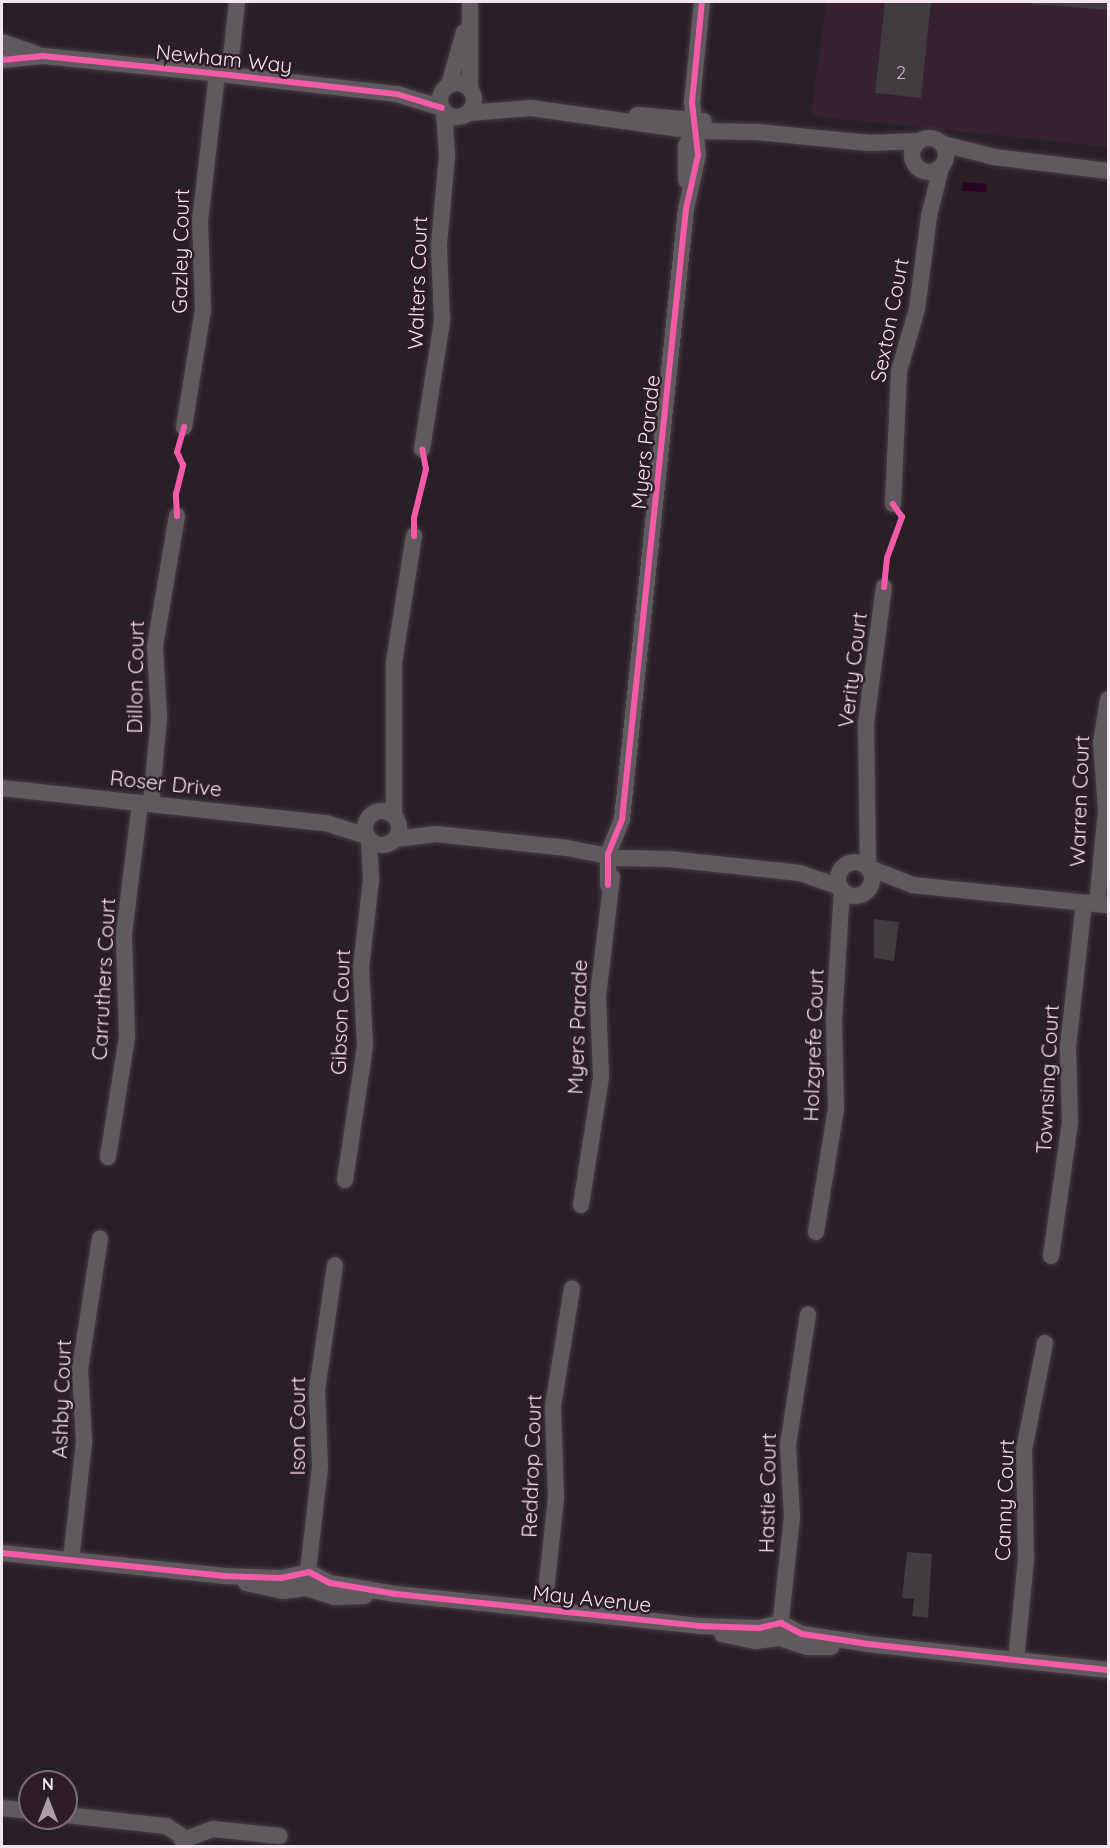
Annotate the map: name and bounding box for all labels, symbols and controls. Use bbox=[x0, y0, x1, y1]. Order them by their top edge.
street label: Newham Way bbox=[154, 38, 294, 78]
house number: 2 bbox=[896, 62, 906, 84]
street label: Gazley Court bbox=[166, 188, 194, 314]
street label: Walters Court bbox=[402, 216, 432, 350]
street label: Sexton Court bbox=[865, 256, 913, 384]
street label: Myers Parade bbox=[625, 374, 665, 510]
street label: Verity Court bbox=[832, 611, 872, 729]
street label: Dillon Court bbox=[121, 620, 149, 734]
street label: Warren Court bbox=[1064, 735, 1094, 867]
street label: Roser Drive bbox=[109, 765, 223, 801]
street label: Carruthers Court bbox=[86, 897, 120, 1061]
street label: Gibson Court bbox=[325, 949, 355, 1075]
street label: Myers Parade bbox=[562, 959, 592, 1095]
street label: Holzgrefe Court bbox=[798, 968, 828, 1122]
street label: Townsing Court bbox=[1031, 1004, 1063, 1154]
street label: Ashby Court bbox=[46, 1339, 76, 1459]
street label: Ison Court bbox=[284, 1376, 310, 1476]
street label: Reddrop Court bbox=[516, 1394, 546, 1538]
street label: Hastie Court bbox=[753, 1433, 781, 1553]
street label: Canny Court bbox=[989, 1439, 1019, 1561]
street label: May Avenue bbox=[531, 1579, 653, 1617]
north arrow bbox=[18, 1770, 78, 1830]
text: N bbox=[42, 1774, 54, 1794]

